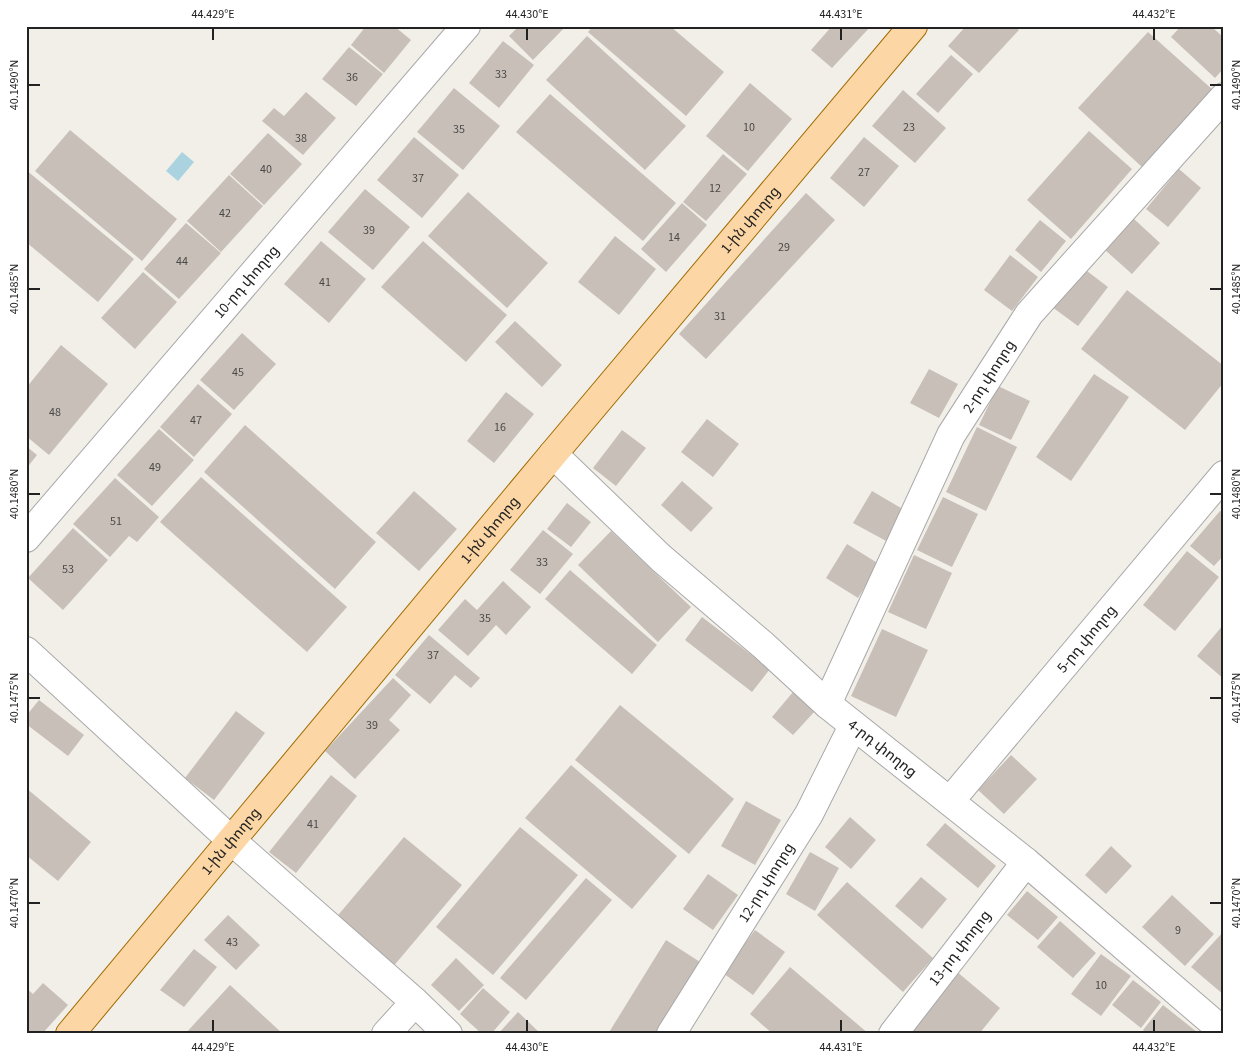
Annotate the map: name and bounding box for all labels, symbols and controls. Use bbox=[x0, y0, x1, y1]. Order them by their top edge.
text: 44.429°E bbox=[191, 6, 235, 23]
text: 44.430°E bbox=[505, 6, 549, 23]
text: 44.431°E bbox=[819, 6, 863, 23]
text: 44.432°E bbox=[1132, 6, 1176, 23]
text: 40.1490°N bbox=[6, 60, 23, 110]
text: 40.1490°N bbox=[1228, 60, 1245, 110]
house number: 33 bbox=[495, 66, 507, 83]
house number: 36 bbox=[346, 69, 358, 86]
house number: 10 bbox=[743, 119, 755, 136]
house number: 23 bbox=[903, 119, 915, 136]
house number: 35 bbox=[453, 121, 465, 138]
house number: 38 bbox=[295, 130, 307, 147]
house number: 40 bbox=[260, 161, 272, 178]
house number: 27 bbox=[858, 164, 870, 181]
house number: 37 bbox=[412, 170, 424, 187]
house number: 12 bbox=[709, 180, 721, 197]
street label: 1-ին փողոց bbox=[715, 181, 785, 258]
house number: 42 bbox=[219, 205, 231, 222]
house number: 39 bbox=[363, 222, 375, 239]
house number: 14 bbox=[668, 229, 680, 246]
house number: 29 bbox=[778, 239, 790, 256]
street label: 10-րդ փողոց bbox=[209, 240, 284, 323]
house number: 44 bbox=[176, 253, 188, 270]
text: 40.1485°N bbox=[6, 264, 23, 314]
text: 40.1485°N bbox=[1228, 264, 1245, 314]
house number: 41 bbox=[319, 274, 331, 291]
house number: 31 bbox=[714, 308, 726, 325]
street label: 2-րդ փողոց bbox=[957, 336, 1020, 417]
house number: 45 bbox=[232, 364, 244, 381]
house number: 48 bbox=[49, 404, 61, 421]
house number: 47 bbox=[190, 412, 202, 429]
house number: 16 bbox=[494, 419, 506, 436]
house number: 49 bbox=[149, 459, 161, 476]
text: 40.1480°N bbox=[6, 469, 23, 519]
text: 40.1480°N bbox=[1228, 469, 1245, 519]
street label: 1-ին փողոց bbox=[455, 491, 524, 568]
house number: 51 bbox=[110, 513, 122, 530]
house number: 33 bbox=[536, 554, 548, 571]
house number: 53 bbox=[62, 561, 74, 578]
street label: 5-րդ փողոց bbox=[1052, 600, 1121, 677]
house number: 35 bbox=[479, 610, 491, 627]
house number: 37 bbox=[427, 647, 439, 664]
text: 40.1475°N bbox=[6, 673, 23, 723]
text: 40.1475°N bbox=[1228, 673, 1245, 723]
street label: 4-րդ փողոց bbox=[843, 714, 922, 782]
house number: 39 bbox=[366, 717, 378, 734]
street label: 1-ին փողոց bbox=[196, 803, 265, 880]
house number: 41 bbox=[307, 816, 319, 833]
street label: 12-րդ փողոց bbox=[733, 838, 799, 926]
text: 40.1470°N bbox=[6, 878, 23, 928]
text: 40.1470°N bbox=[1228, 878, 1245, 928]
street label: 13-րդ փողոց bbox=[924, 905, 996, 990]
house number: 9 bbox=[1175, 922, 1181, 939]
house number: 43 bbox=[226, 934, 238, 951]
house number: 10 bbox=[1095, 977, 1107, 994]
text: 44.429°E bbox=[191, 1039, 235, 1056]
text: 44.430°E bbox=[505, 1039, 549, 1056]
text: 44.431°E bbox=[819, 1039, 863, 1056]
text: 44.432°E bbox=[1132, 1039, 1176, 1056]

